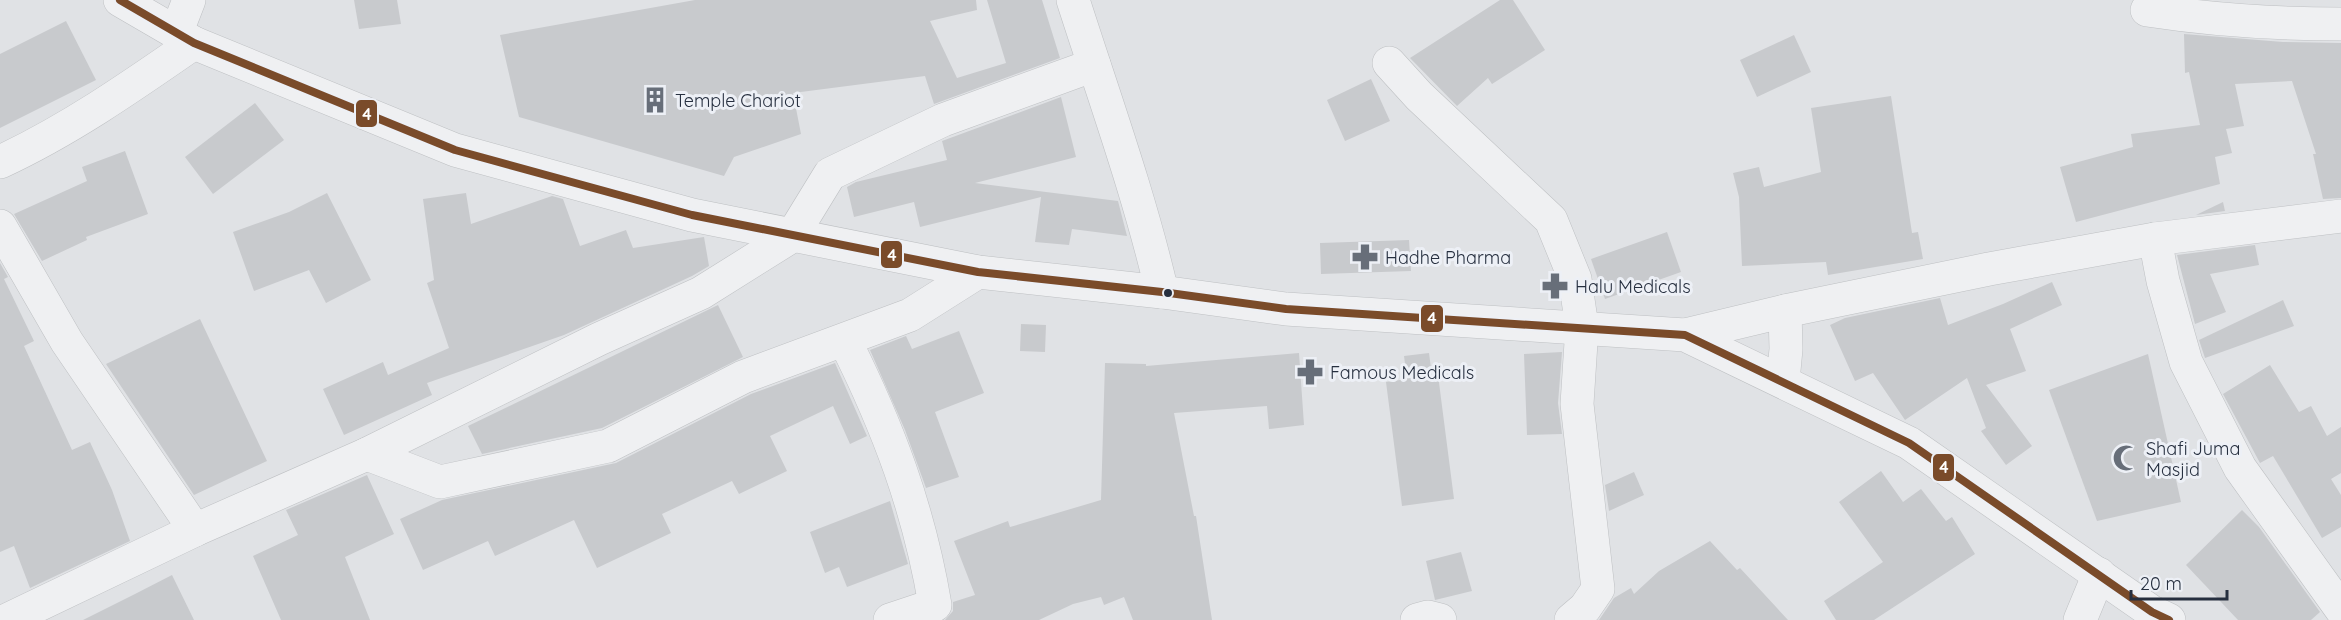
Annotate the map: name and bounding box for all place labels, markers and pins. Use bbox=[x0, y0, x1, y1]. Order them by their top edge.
building icon: Temple Chariot bbox=[640, 85, 670, 115]
place label: Temple Chariot bbox=[675, 89, 801, 112]
pharmacy icon: Hadhe Pharma bbox=[1350, 242, 1380, 272]
place label: Hadhe Pharma bbox=[1385, 246, 1511, 269]
pharmacy icon: Halu Medicals bbox=[1540, 271, 1570, 301]
place label: Halu Medicals bbox=[1575, 275, 1691, 298]
unlabelled marker bbox=[1162, 287, 1174, 299]
pharmacy icon: Famous Medicals bbox=[1295, 357, 1325, 387]
place label: Famous Medicals bbox=[1330, 361, 1474, 384]
place label: Shafi Juma Masjid bbox=[2146, 437, 2240, 481]
mosque icon: Shafi Juma Masjid bbox=[2111, 443, 2141, 473]

